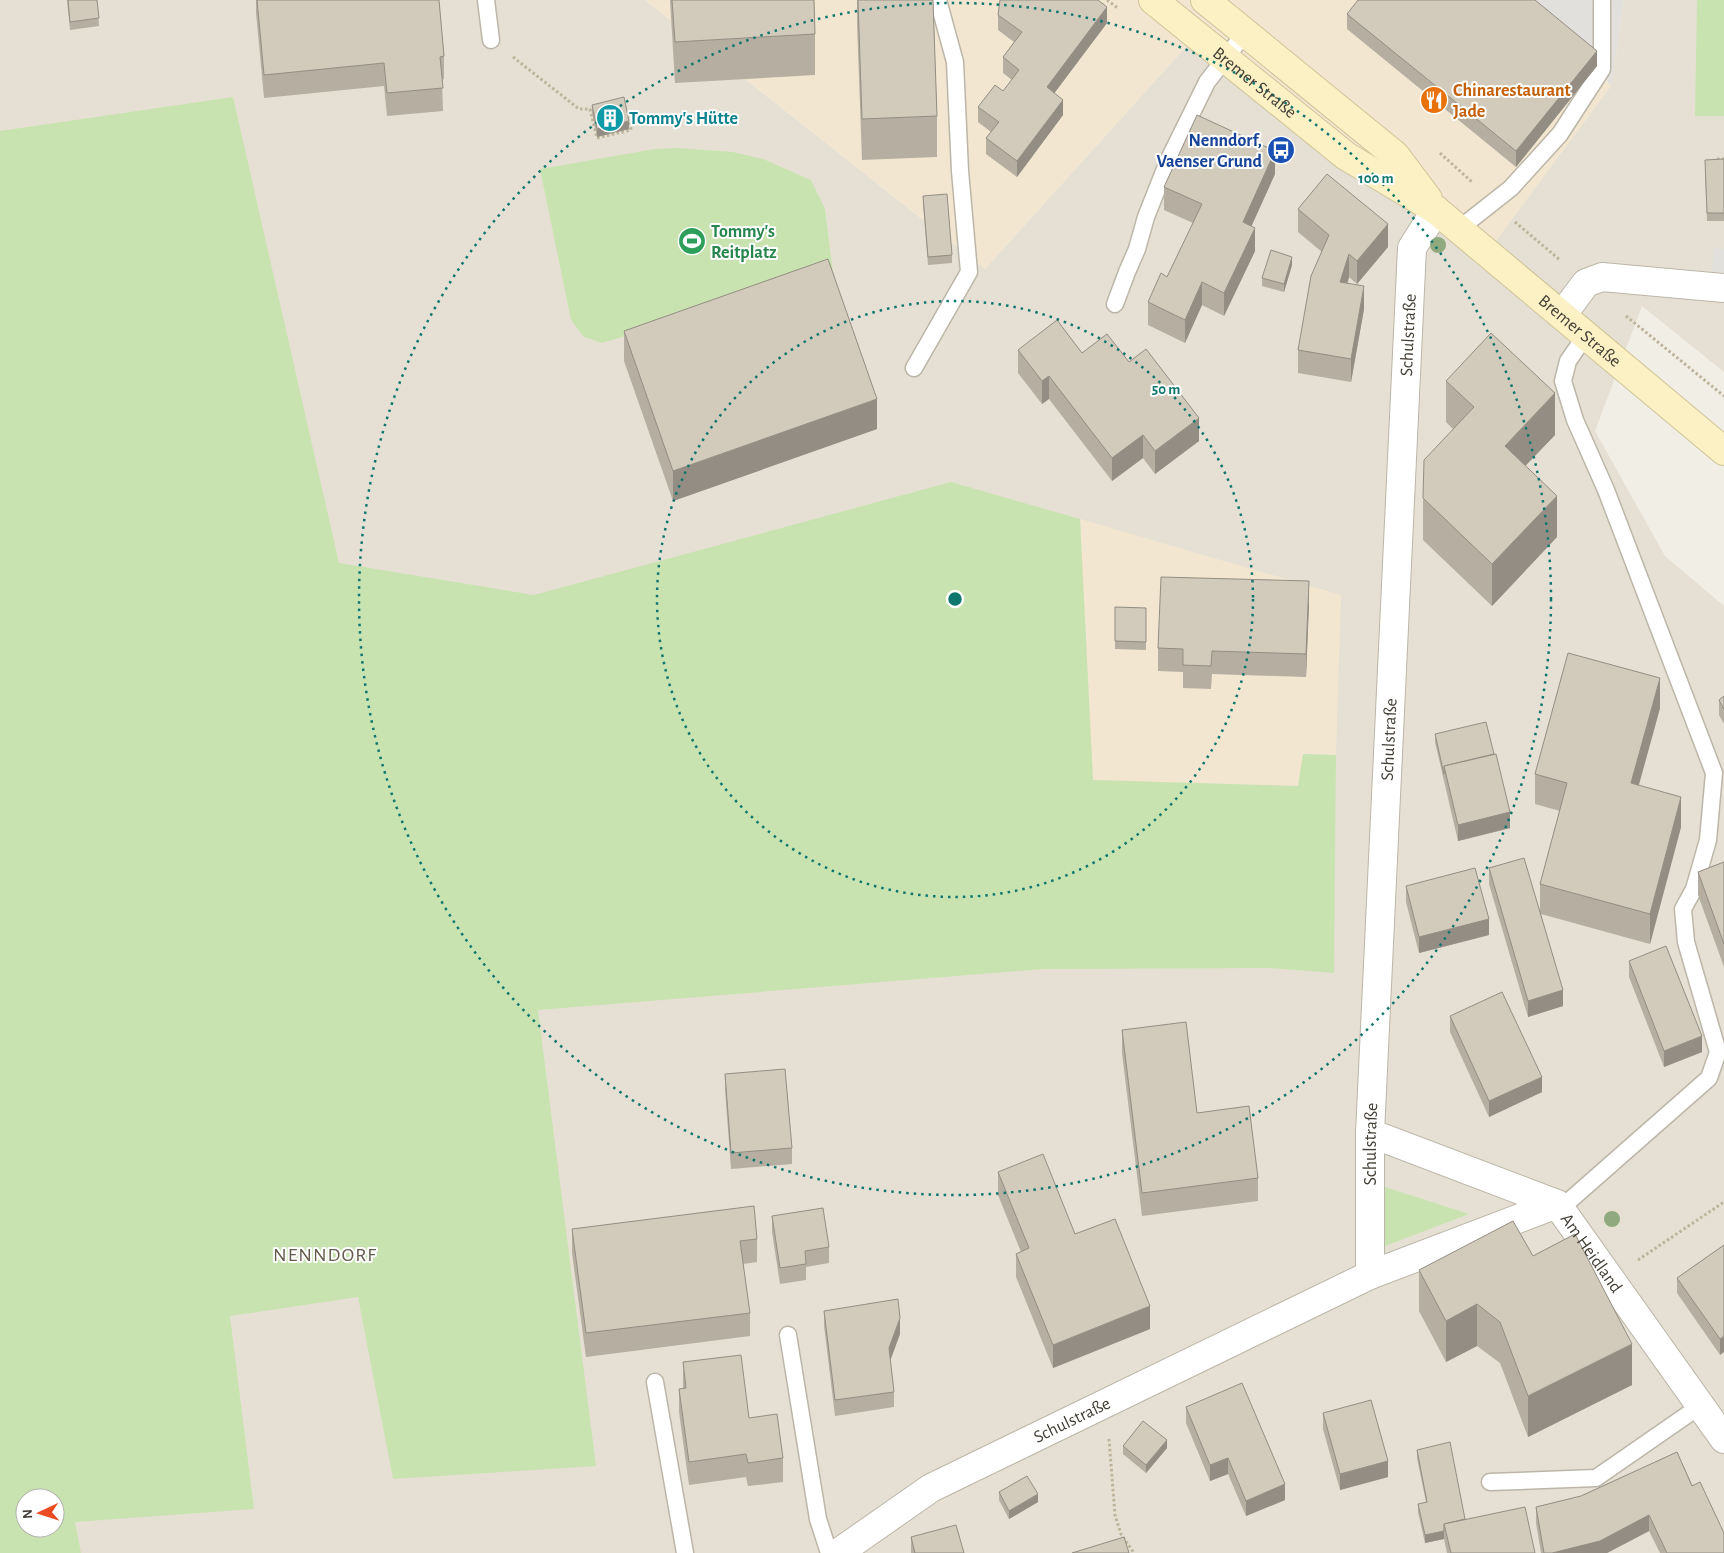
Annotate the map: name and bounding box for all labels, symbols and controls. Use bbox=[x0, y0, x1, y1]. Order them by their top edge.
street label: Bremer Straße bbox=[1209, 44, 1299, 122]
place label: Chinarestaurant Jade bbox=[1453, 82, 1571, 121]
restaurant icon: Chinarestaurant Jade bbox=[1419, 85, 1449, 115]
building icon: Tommy's Hütte bbox=[595, 103, 625, 133]
place label: Tommy's Hütte bbox=[629, 110, 738, 128]
place label: Nenndorf, Vaenser Grund bbox=[1156, 132, 1263, 171]
bus stop icon: Nenndorf, Vaenser Grund bbox=[1266, 135, 1296, 165]
text: 100 m bbox=[1358, 171, 1394, 186]
place label: Tommy's Reitplatz bbox=[711, 223, 777, 262]
sports icon: Tommy's Reitplatz bbox=[677, 226, 707, 256]
street label: Bremer Straße bbox=[1535, 292, 1624, 371]
street label: Schulstraße bbox=[1398, 293, 1420, 377]
text: 50 m bbox=[1152, 382, 1180, 397]
centre of rings bbox=[946, 590, 964, 608]
street label: Schulstraße bbox=[1379, 698, 1401, 781]
street label: Schulstraße bbox=[1362, 1102, 1381, 1185]
street label: Am Heidland bbox=[1557, 1210, 1625, 1297]
district label: NENNDORF bbox=[273, 1245, 377, 1265]
street label: Schulstraße bbox=[1031, 1394, 1113, 1447]
north arrow bbox=[15, 1488, 65, 1538]
text: N bbox=[21, 1508, 35, 1519]

